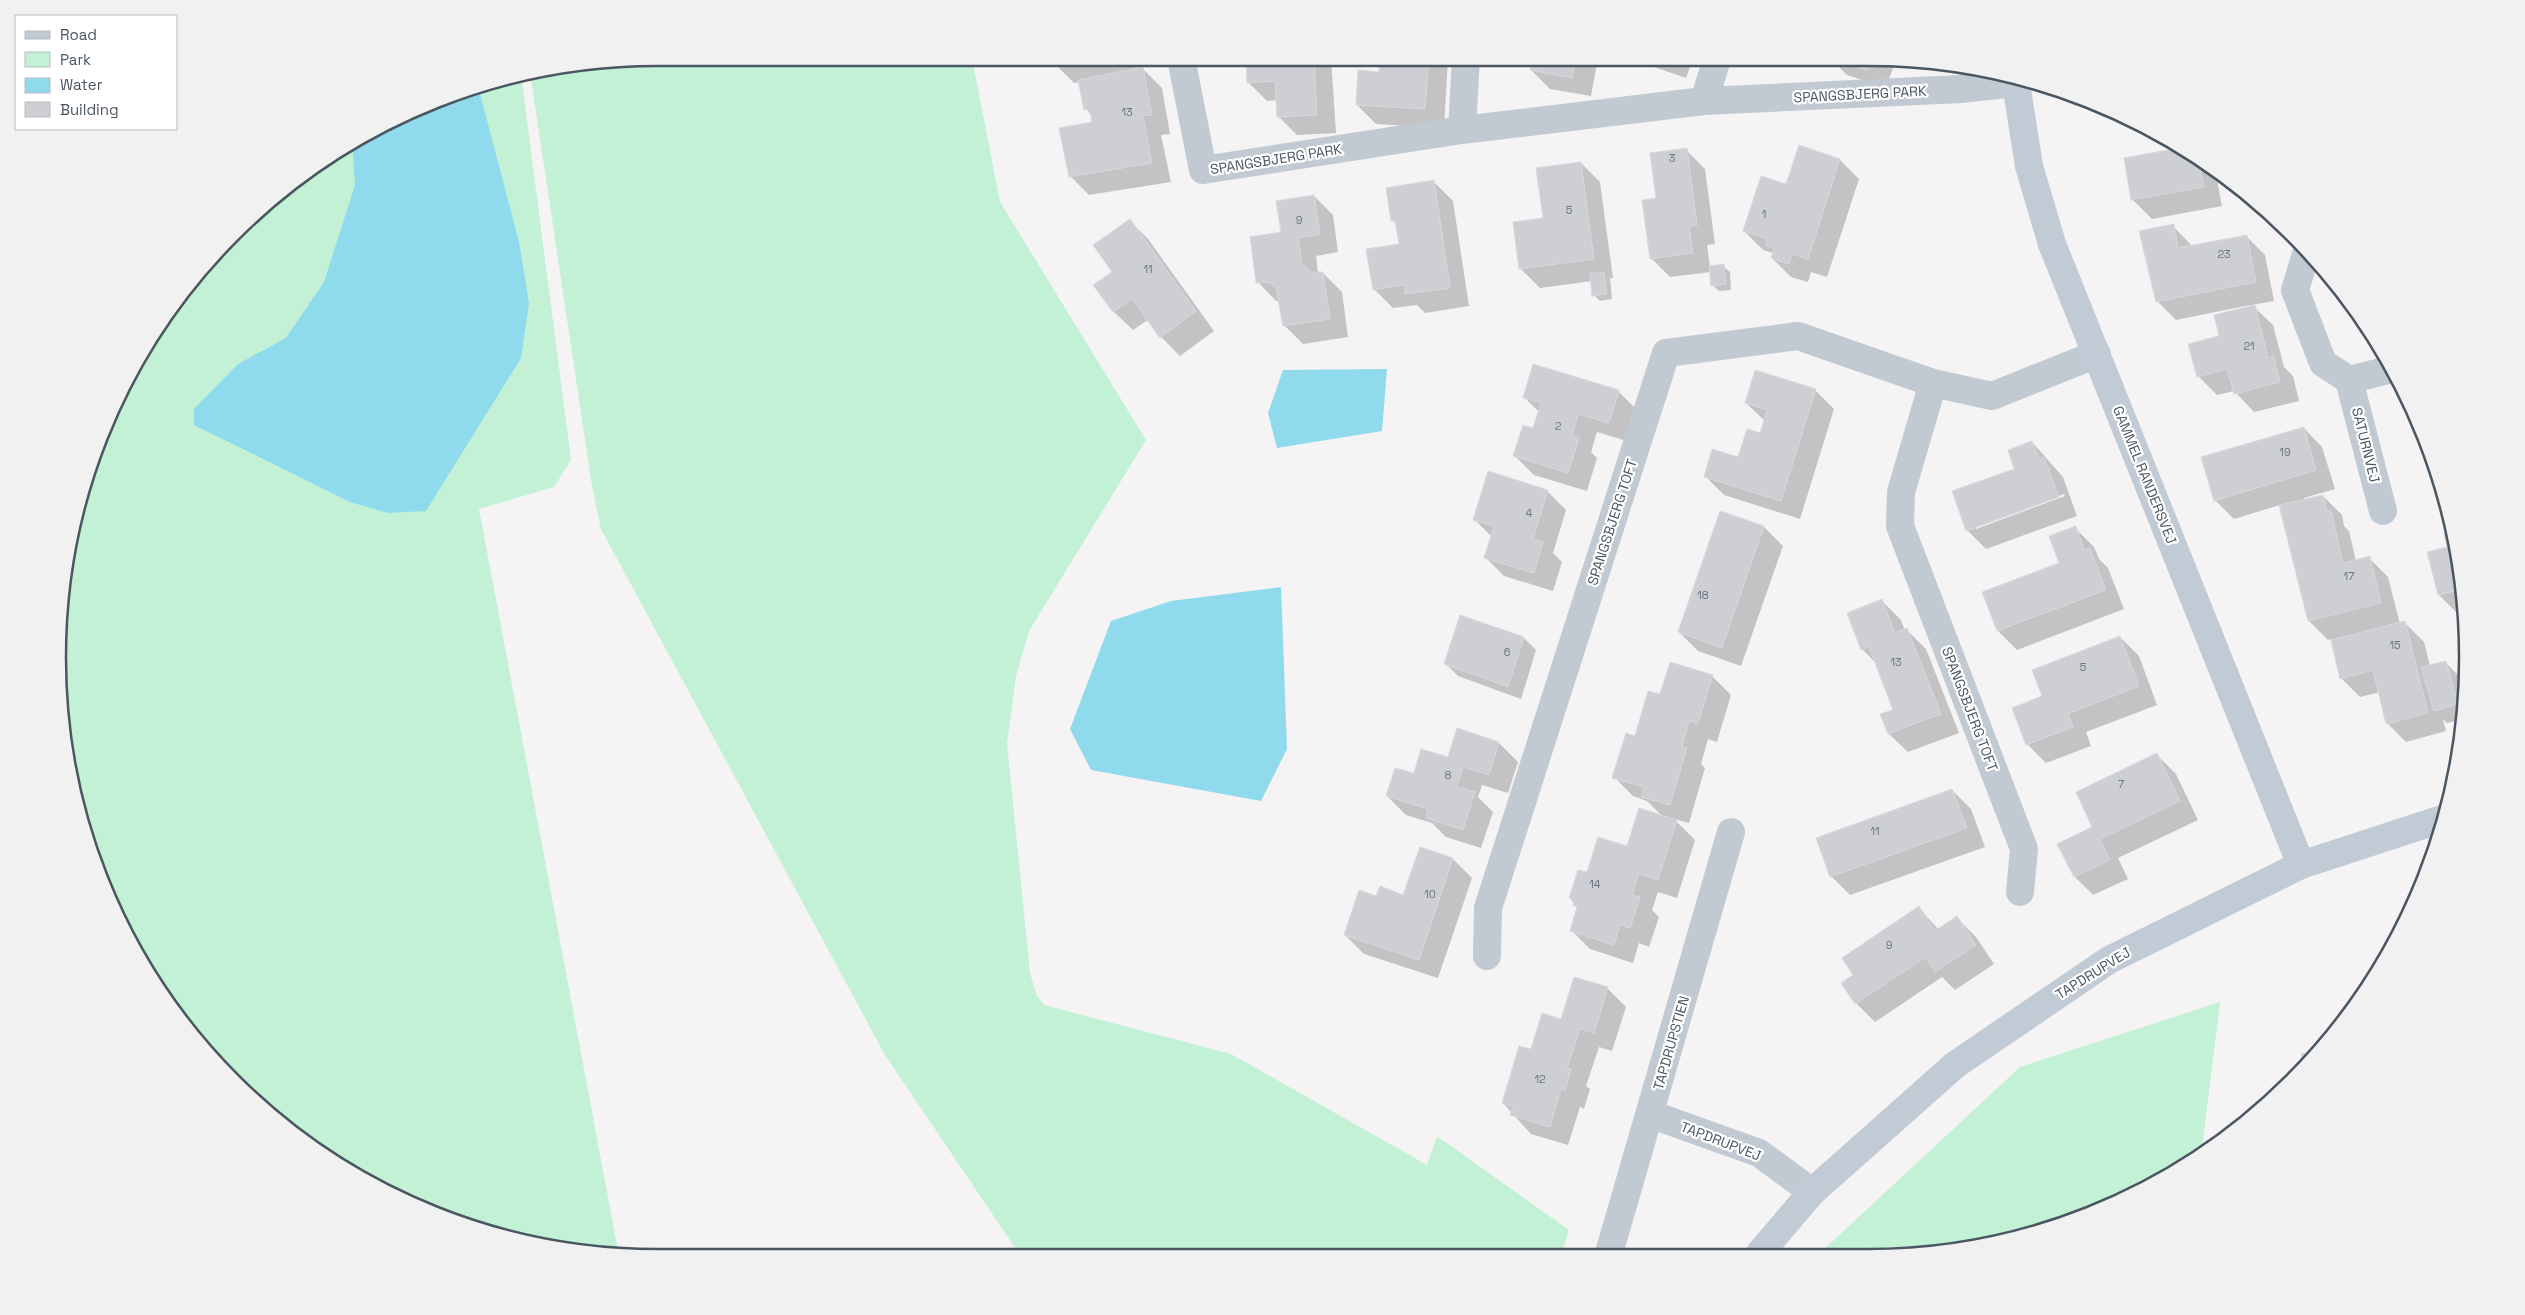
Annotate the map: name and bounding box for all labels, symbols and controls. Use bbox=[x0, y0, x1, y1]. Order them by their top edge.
legend bbox=[15, 15, 178, 130]
text: Road bbox=[60, 25, 97, 44]
text: Park bbox=[60, 50, 91, 69]
text: Water bbox=[60, 75, 103, 94]
street label: SPANGSBJERG PARK bbox=[1793, 82, 1927, 106]
text: Building bbox=[60, 100, 119, 119]
house number: 13 bbox=[1121, 105, 1133, 119]
street label: SPANGSBJERG PARK bbox=[1209, 140, 1344, 178]
house number: 3 bbox=[1669, 151, 1676, 165]
house number: 5 bbox=[1566, 203, 1573, 217]
house number: 1 bbox=[1762, 207, 1766, 221]
house number: 9 bbox=[1296, 213, 1303, 227]
house number: 23 bbox=[2217, 247, 2231, 261]
house number: 11 bbox=[1143, 262, 1153, 276]
house number: 21 bbox=[2243, 339, 2255, 353]
street label: GAMMEL RANDERSVEJ bbox=[2109, 403, 2181, 547]
street label: SATURNVEJ bbox=[2348, 406, 2384, 484]
house number: 2 bbox=[1555, 419, 1562, 433]
house number: 19 bbox=[2279, 445, 2291, 459]
street label: SPANGSBJERG TOFT bbox=[1583, 457, 1641, 587]
house number: 4 bbox=[1526, 506, 1533, 520]
house number: 17 bbox=[2344, 569, 2354, 583]
house number: 18 bbox=[1697, 588, 1709, 602]
house number: 15 bbox=[2389, 638, 2401, 652]
street label: SPANGSBJERG TOFT bbox=[1938, 644, 2002, 774]
house number: 6 bbox=[1504, 645, 1511, 659]
house number: 13 bbox=[1890, 655, 1902, 669]
house number: 5 bbox=[2080, 660, 2087, 674]
house number: 8 bbox=[1445, 768, 1452, 782]
house number: 7 bbox=[2118, 777, 2124, 791]
house number: 11 bbox=[1870, 824, 1880, 838]
house number: 14 bbox=[1589, 877, 1601, 891]
house number: 10 bbox=[1424, 887, 1436, 901]
house number: 9 bbox=[1886, 938, 1893, 952]
street label: TAPDRUPVEJ bbox=[2052, 943, 2134, 1003]
street label: TAPDRUPSTIEN bbox=[1649, 994, 1693, 1092]
house number: 12 bbox=[1534, 1072, 1546, 1086]
street label: TAPDRUPVEJ bbox=[1678, 1117, 1764, 1165]

